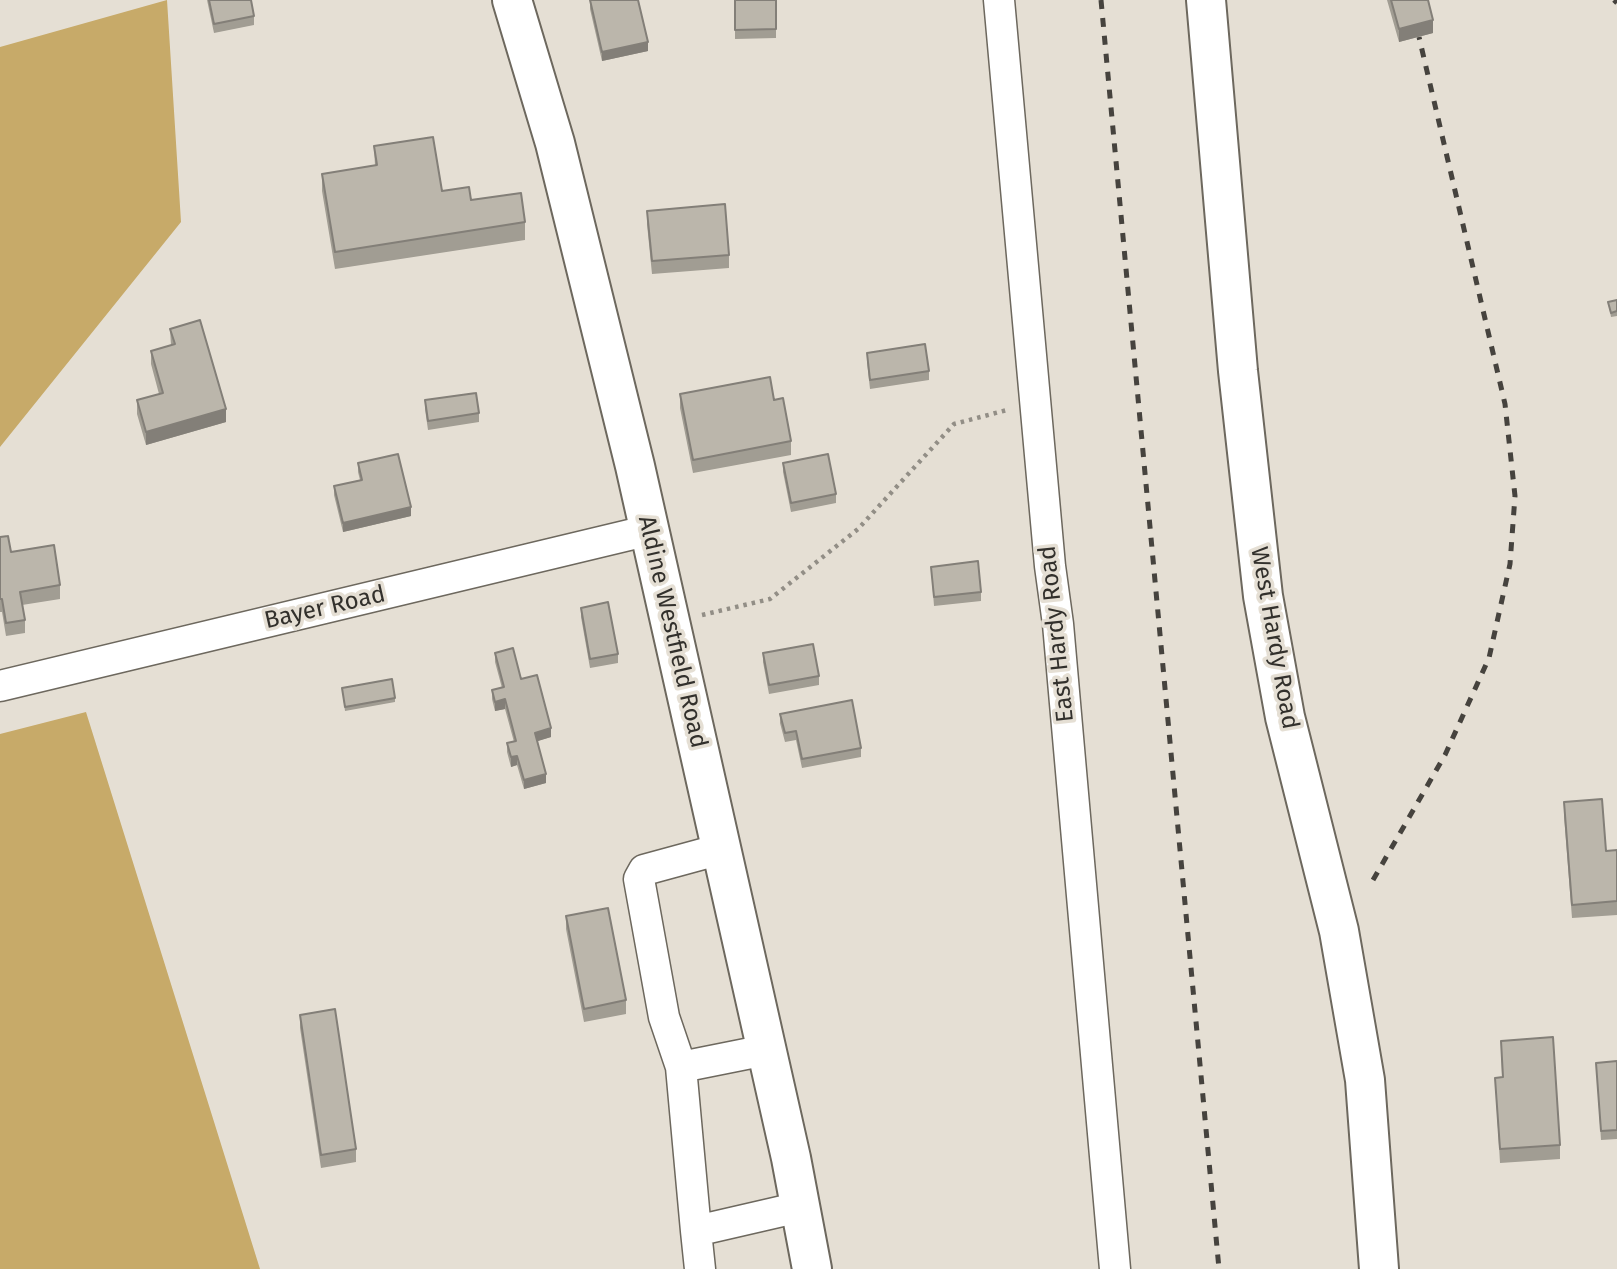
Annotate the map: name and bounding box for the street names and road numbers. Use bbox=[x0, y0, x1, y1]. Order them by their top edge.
street label: Aldine Westfield Road bbox=[631, 513, 713, 751]
street label: East Hardy Road bbox=[1033, 544, 1081, 724]
street label: West Hardy Road bbox=[1244, 545, 1304, 731]
street label: Bayer Road bbox=[262, 580, 388, 636]

